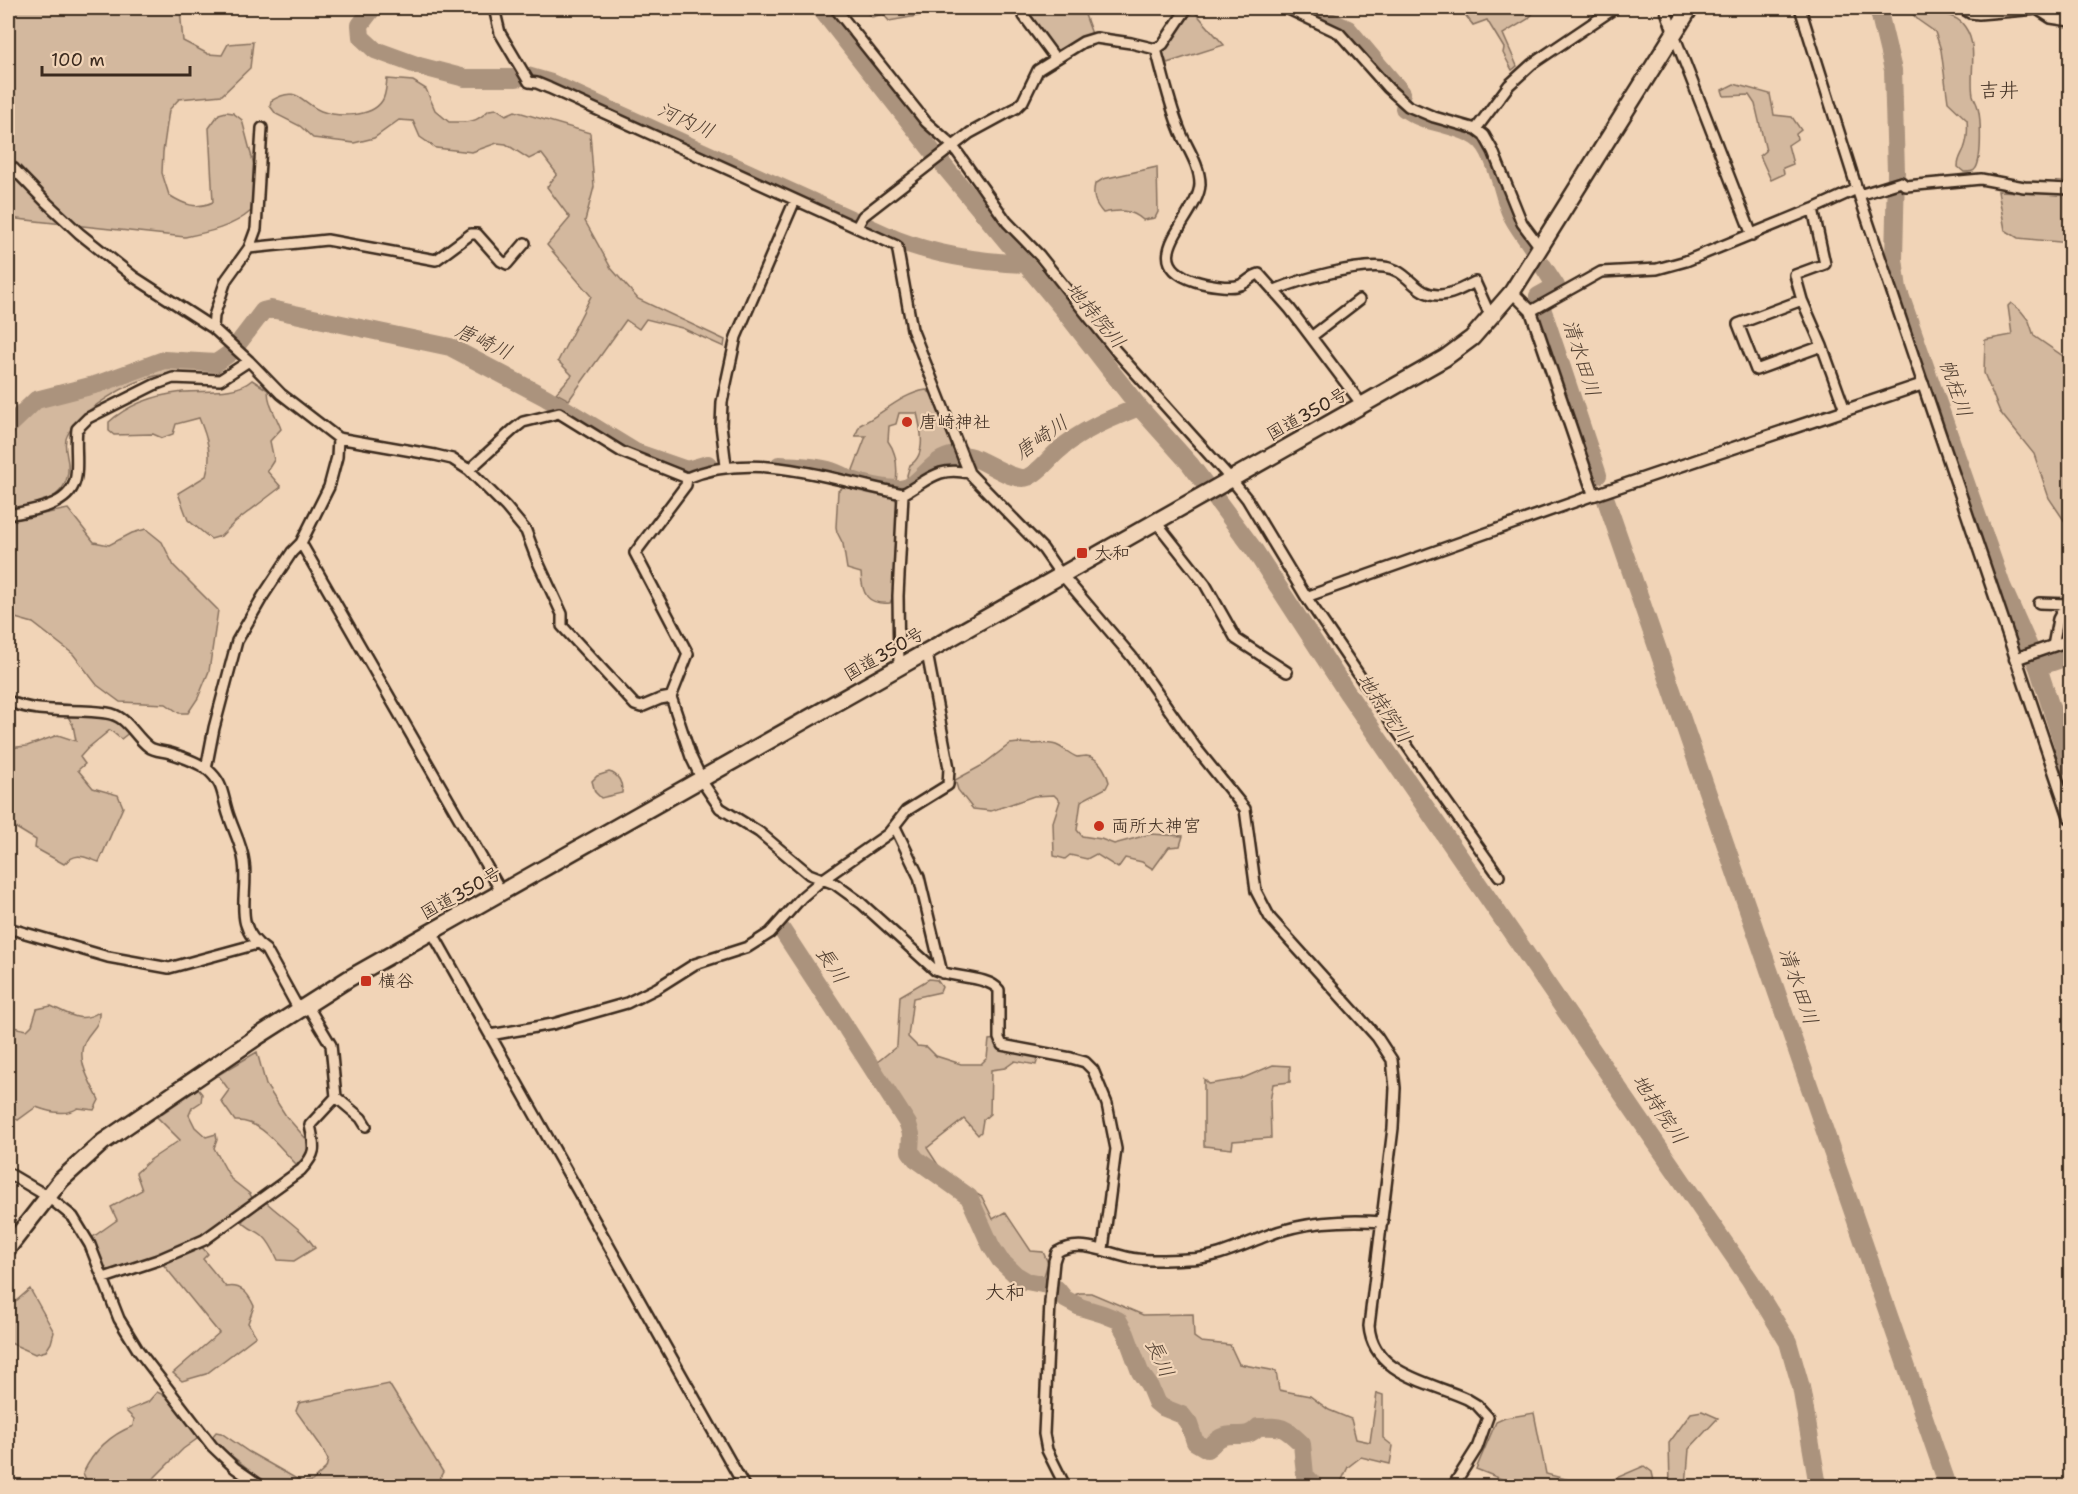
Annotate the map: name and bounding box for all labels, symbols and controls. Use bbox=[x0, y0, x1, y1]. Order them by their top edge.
scale bar bbox=[42, 39, 190, 77]
text: 100 m bbox=[51, 48, 105, 72]
district label: 吉井 bbox=[1979, 77, 2019, 103]
water label: 河内川 bbox=[653, 96, 719, 144]
water label: 地持院川 bbox=[1060, 276, 1132, 354]
water label: 清水田川 bbox=[1557, 316, 1607, 400]
water label: 唐崎川 bbox=[451, 317, 517, 365]
water label: 帆柱川 bbox=[1934, 355, 1978, 421]
street label: 国道350号 bbox=[1262, 382, 1352, 446]
water label: 唐崎川 bbox=[1009, 409, 1073, 465]
place label: 唐崎神社 bbox=[919, 410, 991, 434]
marker: 唐崎神社 bbox=[900, 415, 914, 429]
place label: 大和 bbox=[1094, 541, 1130, 565]
marker: 大和 bbox=[1075, 546, 1089, 560]
street label: 国道350号 bbox=[839, 621, 929, 687]
water label: 地持院川 bbox=[1352, 668, 1418, 748]
place label: 両所大神宮 bbox=[1111, 814, 1201, 838]
marker: 両所大神宮 bbox=[1092, 819, 1106, 833]
street label: 国道350号 bbox=[416, 861, 506, 925]
water label: 長川 bbox=[810, 941, 854, 989]
water label: 清水田川 bbox=[1774, 944, 1824, 1028]
place label: 横谷 bbox=[378, 969, 414, 993]
marker: 横谷 bbox=[359, 974, 373, 988]
water label: 地持院川 bbox=[1627, 1069, 1693, 1149]
district label: 大和 bbox=[985, 1279, 1025, 1305]
water label: 長川 bbox=[1140, 1334, 1180, 1382]

